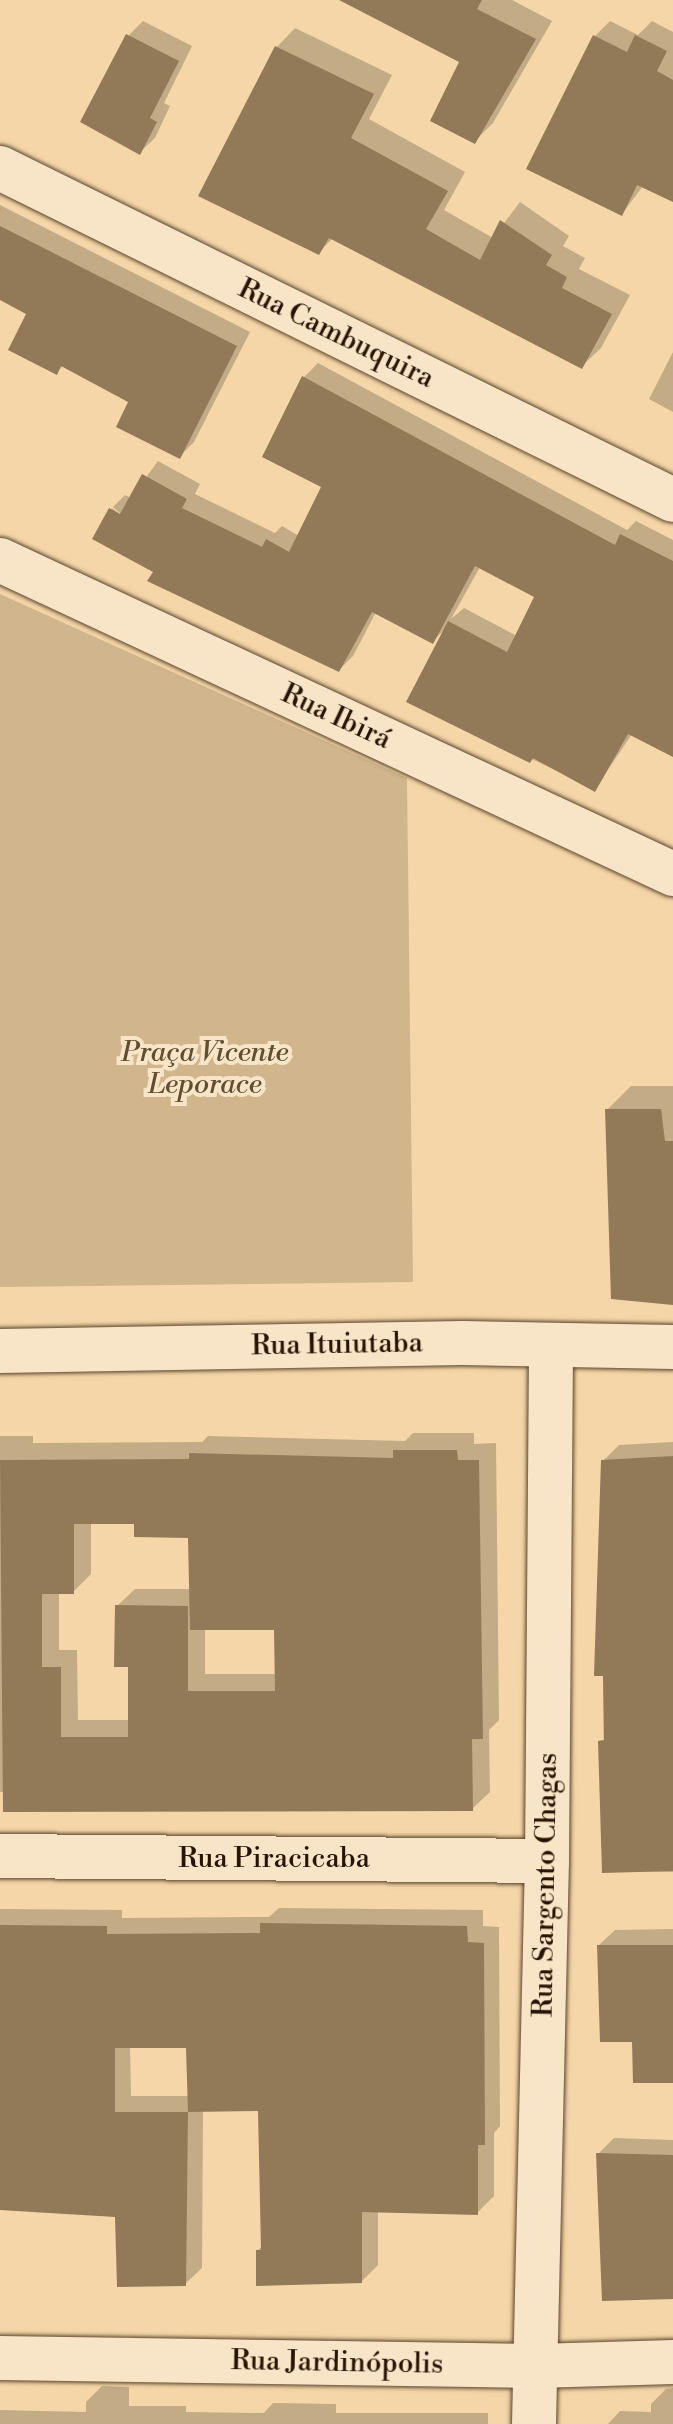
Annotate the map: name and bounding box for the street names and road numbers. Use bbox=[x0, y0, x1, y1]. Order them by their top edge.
street label: Rua Cambuquira bbox=[233, 272, 439, 396]
street label: Rua Ibirá bbox=[276, 677, 396, 757]
street label: Rua Ituiutaba bbox=[251, 1327, 423, 1363]
street label: Rua Sargento Chagas bbox=[527, 1752, 565, 2018]
street label: Rua Piracicaba bbox=[178, 1842, 370, 1876]
street label: Rua Jardinópolis bbox=[231, 2344, 443, 2382]

